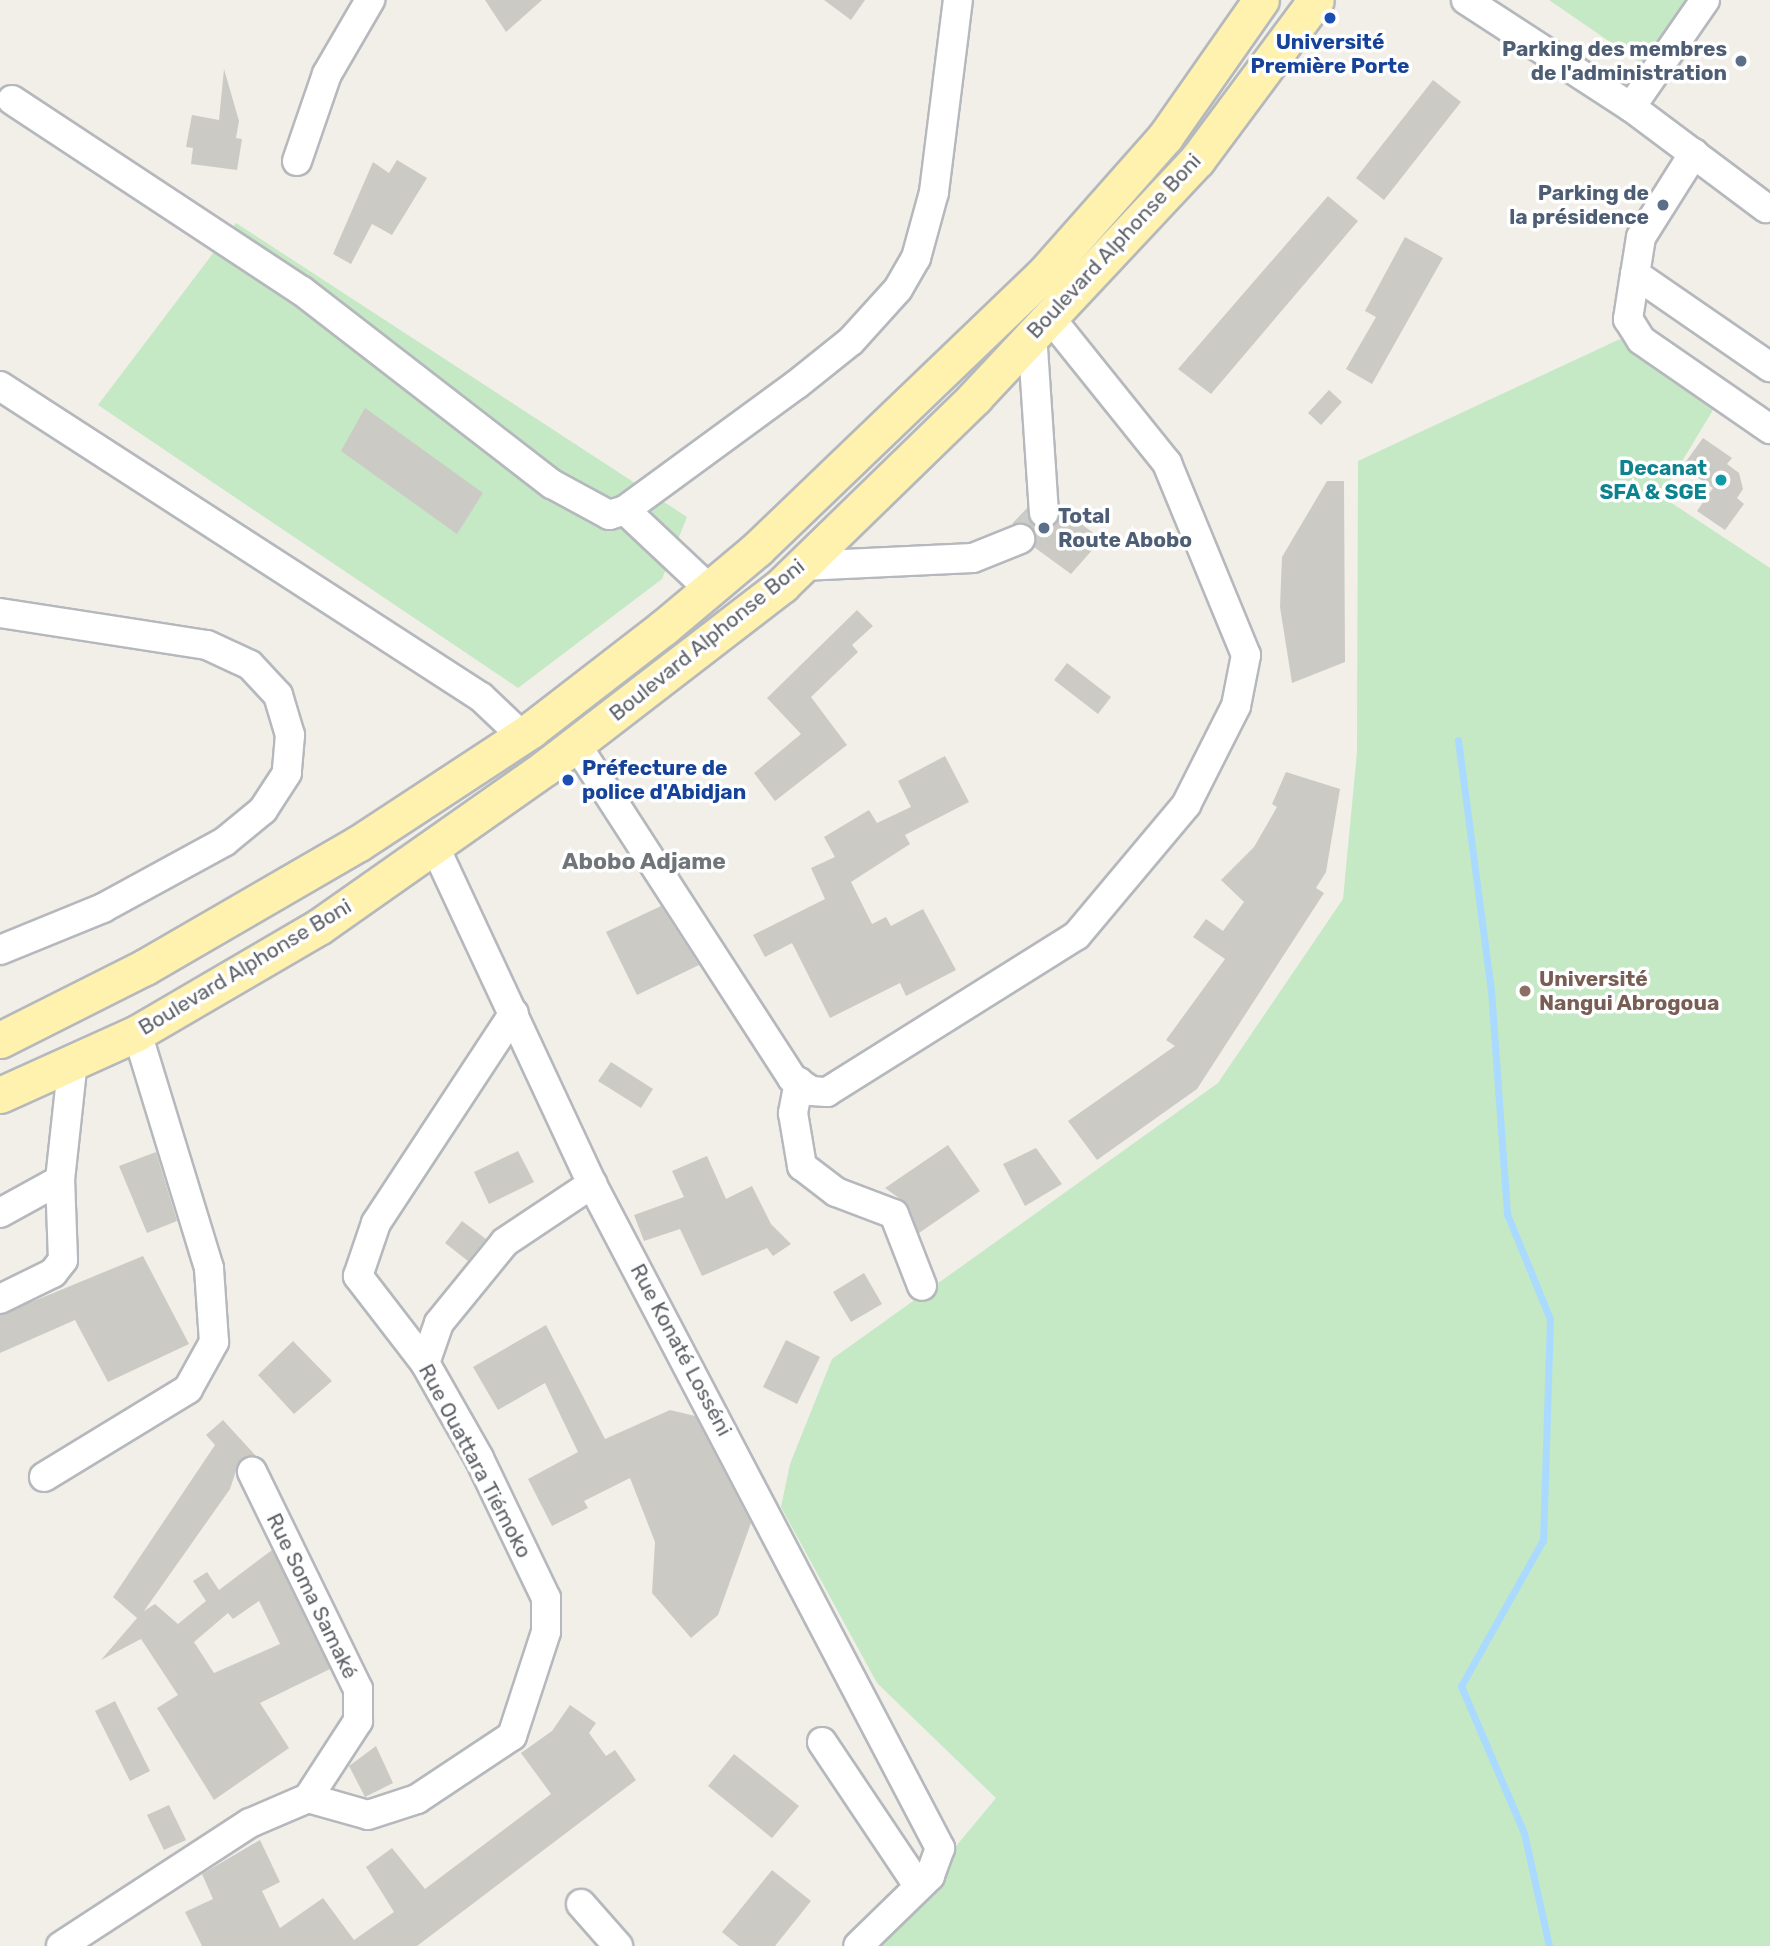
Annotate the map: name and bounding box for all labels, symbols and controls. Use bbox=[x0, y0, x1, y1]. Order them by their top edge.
marker: Université Première Porte bbox=[1322, 10, 1338, 26]
place label: Université Première Porte bbox=[1251, 29, 1409, 79]
place label: Parking des membres de l'administration bbox=[1502, 36, 1727, 86]
marker: Parking des membres de l'administration bbox=[1733, 53, 1749, 69]
street label: Boulevard Alphonse Boni bbox=[1022, 148, 1206, 344]
place label: Parking de la présidence bbox=[1509, 180, 1649, 230]
marker: Parking de la présidence bbox=[1655, 197, 1671, 213]
place label: Decanat SFA & SGE bbox=[1599, 455, 1707, 505]
marker: Decanat SFA & SGE bbox=[1713, 472, 1729, 488]
place label: Total Route Abobo bbox=[1058, 503, 1193, 553]
marker: Total Route Abobo bbox=[1036, 520, 1052, 536]
street label: Boulevard Alphonse Boni bbox=[604, 553, 810, 727]
place label: Préfecture de police d'Abidjan bbox=[582, 755, 746, 805]
marker: Préfecture de police d'Abidjan bbox=[560, 772, 576, 788]
district label: Abobo Adjame bbox=[562, 847, 726, 875]
street label: Boulevard Alphonse Boni bbox=[134, 893, 356, 1041]
place label: Université Nangui Abrogoua bbox=[1539, 966, 1720, 1016]
marker: Université Nangui Abrogoua bbox=[1517, 983, 1533, 999]
street label: Rue Konaté Losséni bbox=[625, 1260, 737, 1440]
street label: Rue Ouattara Tiémoko bbox=[413, 1360, 537, 1562]
street label: Rue Soma Samaké bbox=[261, 1509, 363, 1683]

